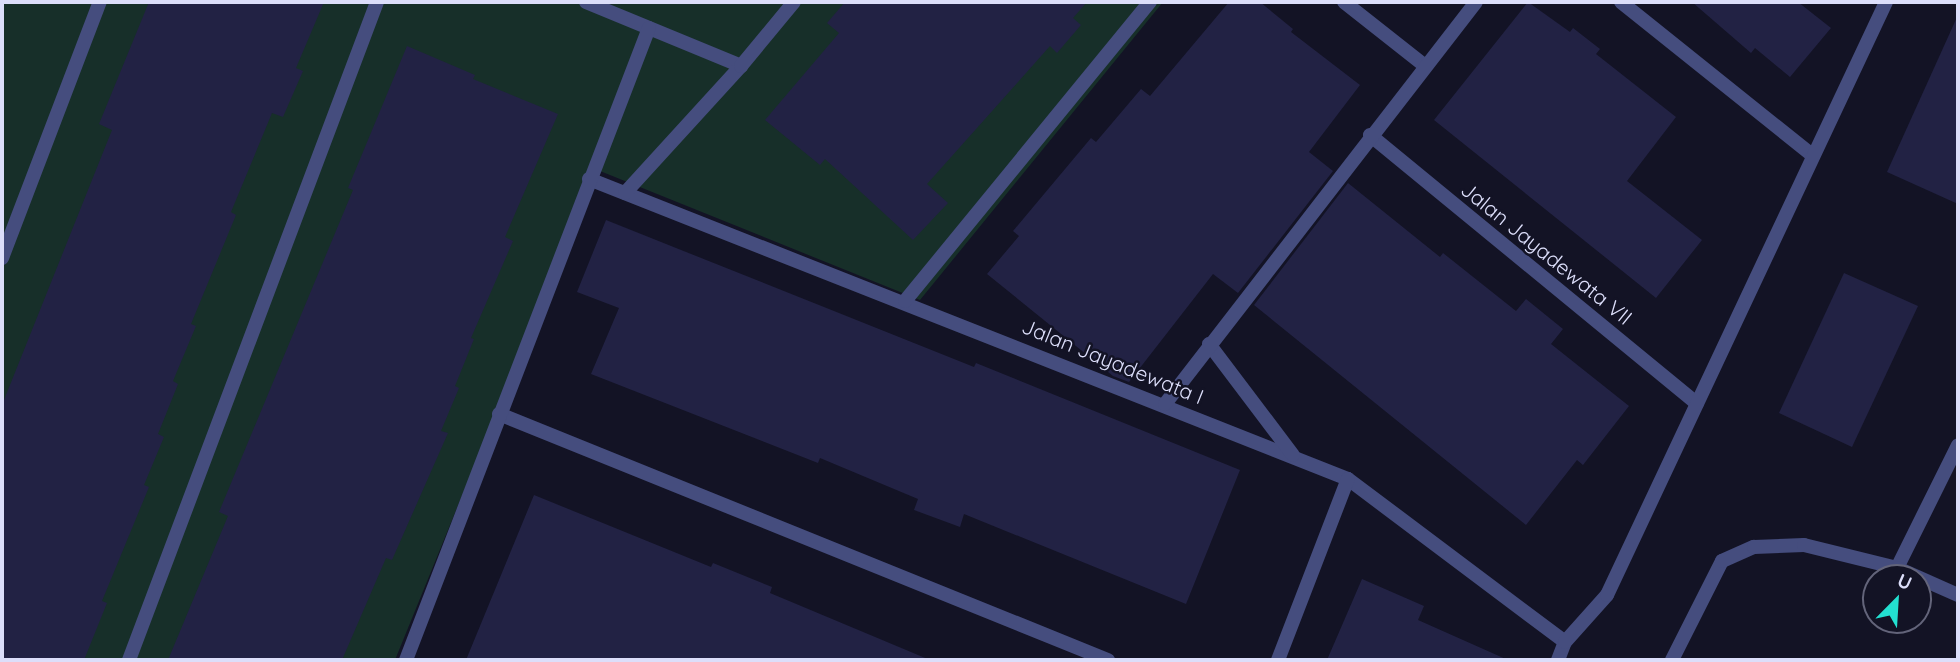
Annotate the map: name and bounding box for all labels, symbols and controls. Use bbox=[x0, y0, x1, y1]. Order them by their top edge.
street label: Jalan Jayadewata VII bbox=[1456, 176, 1638, 330]
street label: Jalan Jayadewata I bbox=[1019, 313, 1207, 409]
north arrow bbox=[1862, 564, 1932, 634]
text: U bbox=[1894, 568, 1916, 595]

